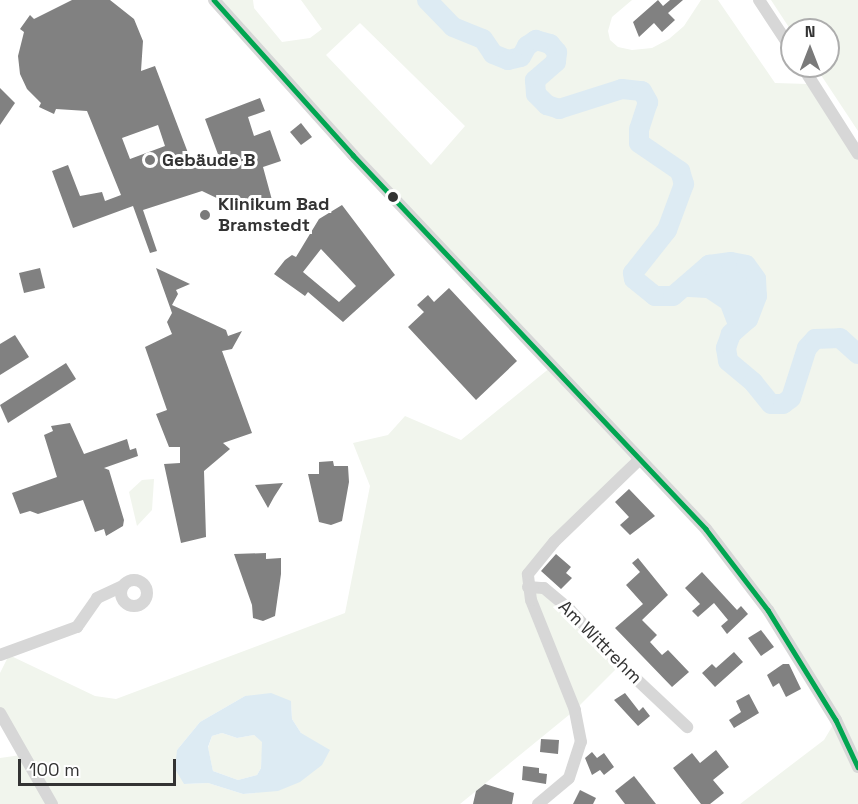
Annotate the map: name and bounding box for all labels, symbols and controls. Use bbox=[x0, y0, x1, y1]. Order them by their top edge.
north arrow bbox=[780, 18, 840, 78]
text: N bbox=[805, 21, 815, 42]
place label: Gebäude B bbox=[162, 149, 255, 171]
marker: Gebäude B bbox=[143, 153, 157, 167]
unlabelled marker bbox=[387, 191, 399, 203]
place label: Klinikum Bad Bramstedt bbox=[218, 194, 330, 236]
marker: Klinikum Bad Bramstedt bbox=[196, 206, 214, 224]
street label: Am Wittrehm bbox=[554, 596, 646, 688]
scale bar bbox=[21, 747, 178, 785]
text: 100 m bbox=[29, 758, 80, 781]

